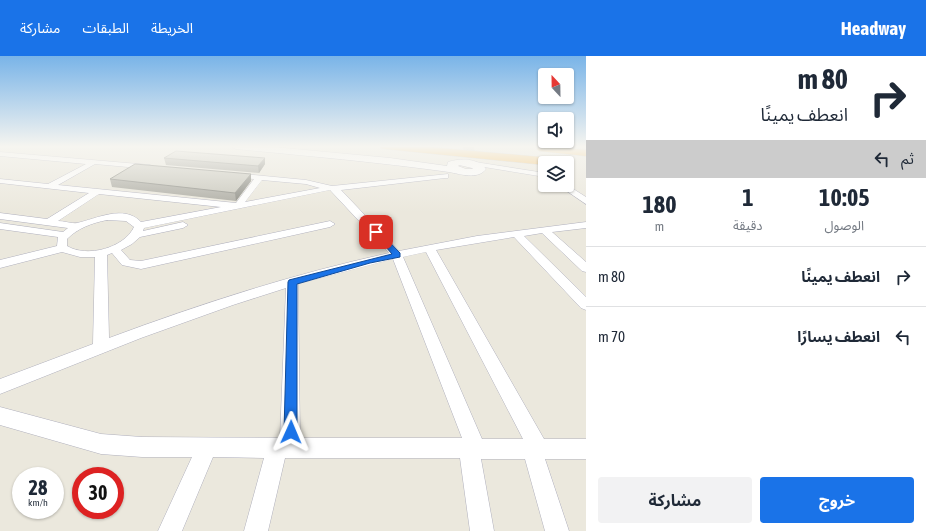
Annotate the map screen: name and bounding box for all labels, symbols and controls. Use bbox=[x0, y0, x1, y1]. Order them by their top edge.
text: Headway bbox=[841, 17, 906, 39]
text: مشاركة bbox=[20, 20, 60, 36]
text: الطبقات bbox=[82, 20, 129, 36]
text: الخريطة bbox=[151, 20, 193, 36]
text: 80 m bbox=[798, 63, 848, 95]
north arrow bbox=[538, 68, 574, 104]
map controls bbox=[538, 68, 574, 192]
icon: right bbox=[862, 72, 914, 124]
text: انعطف يمينًا bbox=[761, 104, 848, 125]
button: sound bbox=[538, 112, 574, 148]
icon: left bbox=[871, 148, 893, 170]
text: ثم bbox=[901, 150, 914, 167]
button: layers bbox=[538, 156, 574, 192]
text: 1 bbox=[742, 184, 753, 211]
text: 10:05 bbox=[819, 184, 869, 211]
text: 180 bbox=[643, 191, 676, 218]
pin bbox=[359, 215, 393, 249]
text: دقيقة bbox=[733, 218, 763, 233]
text: الوصول bbox=[825, 218, 864, 233]
text: m bbox=[655, 219, 664, 234]
icon: arrive bbox=[365, 221, 387, 243]
icon: right bbox=[892, 266, 914, 288]
text: 80 m bbox=[598, 268, 625, 285]
text: انعطف يمينًا bbox=[801, 268, 880, 285]
icon: left bbox=[892, 326, 914, 348]
text: 70 m bbox=[598, 328, 625, 345]
text: انعطف يسارًا bbox=[797, 328, 880, 345]
position arrow bbox=[270, 411, 312, 453]
speed limit sign: 30 bbox=[72, 467, 124, 519]
text: 28 bbox=[29, 476, 47, 499]
button: مشاركة bbox=[598, 477, 752, 523]
button: خروج bbox=[760, 477, 914, 523]
text: km/h bbox=[28, 497, 48, 508]

